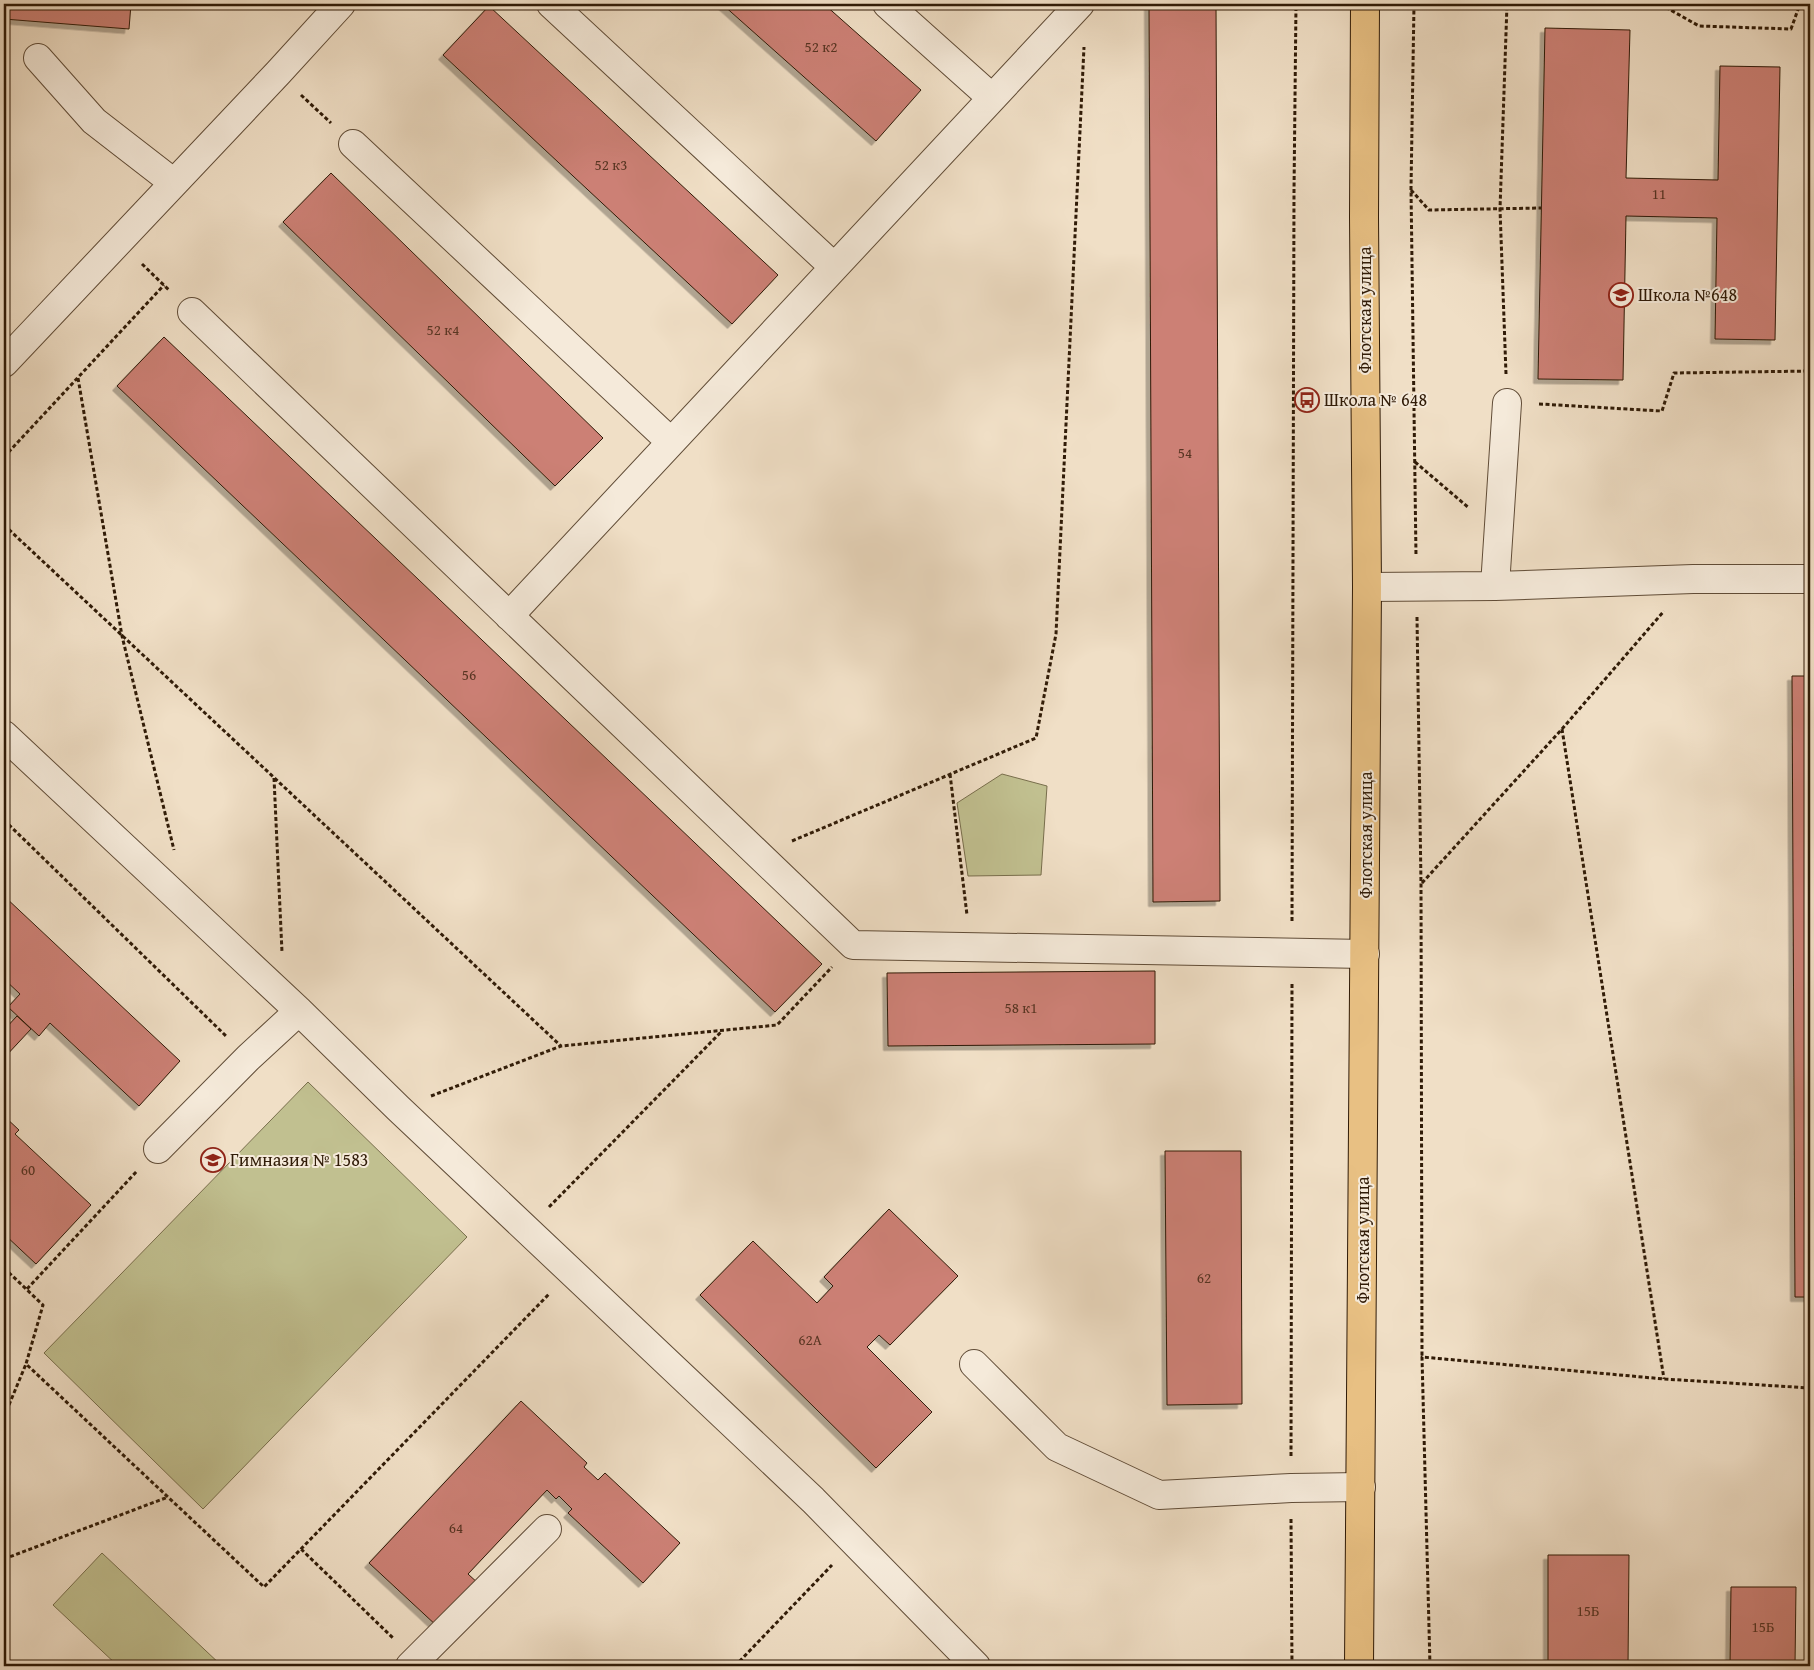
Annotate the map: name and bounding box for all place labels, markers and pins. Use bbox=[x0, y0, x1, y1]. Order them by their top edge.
place label: Школа №648 bbox=[1638, 281, 1737, 308]
school or university icon: Школа №648 bbox=[1608, 282, 1634, 308]
place label: Школа № 648 bbox=[1324, 386, 1427, 413]
bus stop icon: Школа № 648 bbox=[1294, 387, 1320, 413]
place label: Гимназия № 1583 bbox=[230, 1146, 369, 1173]
school or university icon: Гимназия № 1583 bbox=[200, 1147, 226, 1173]

